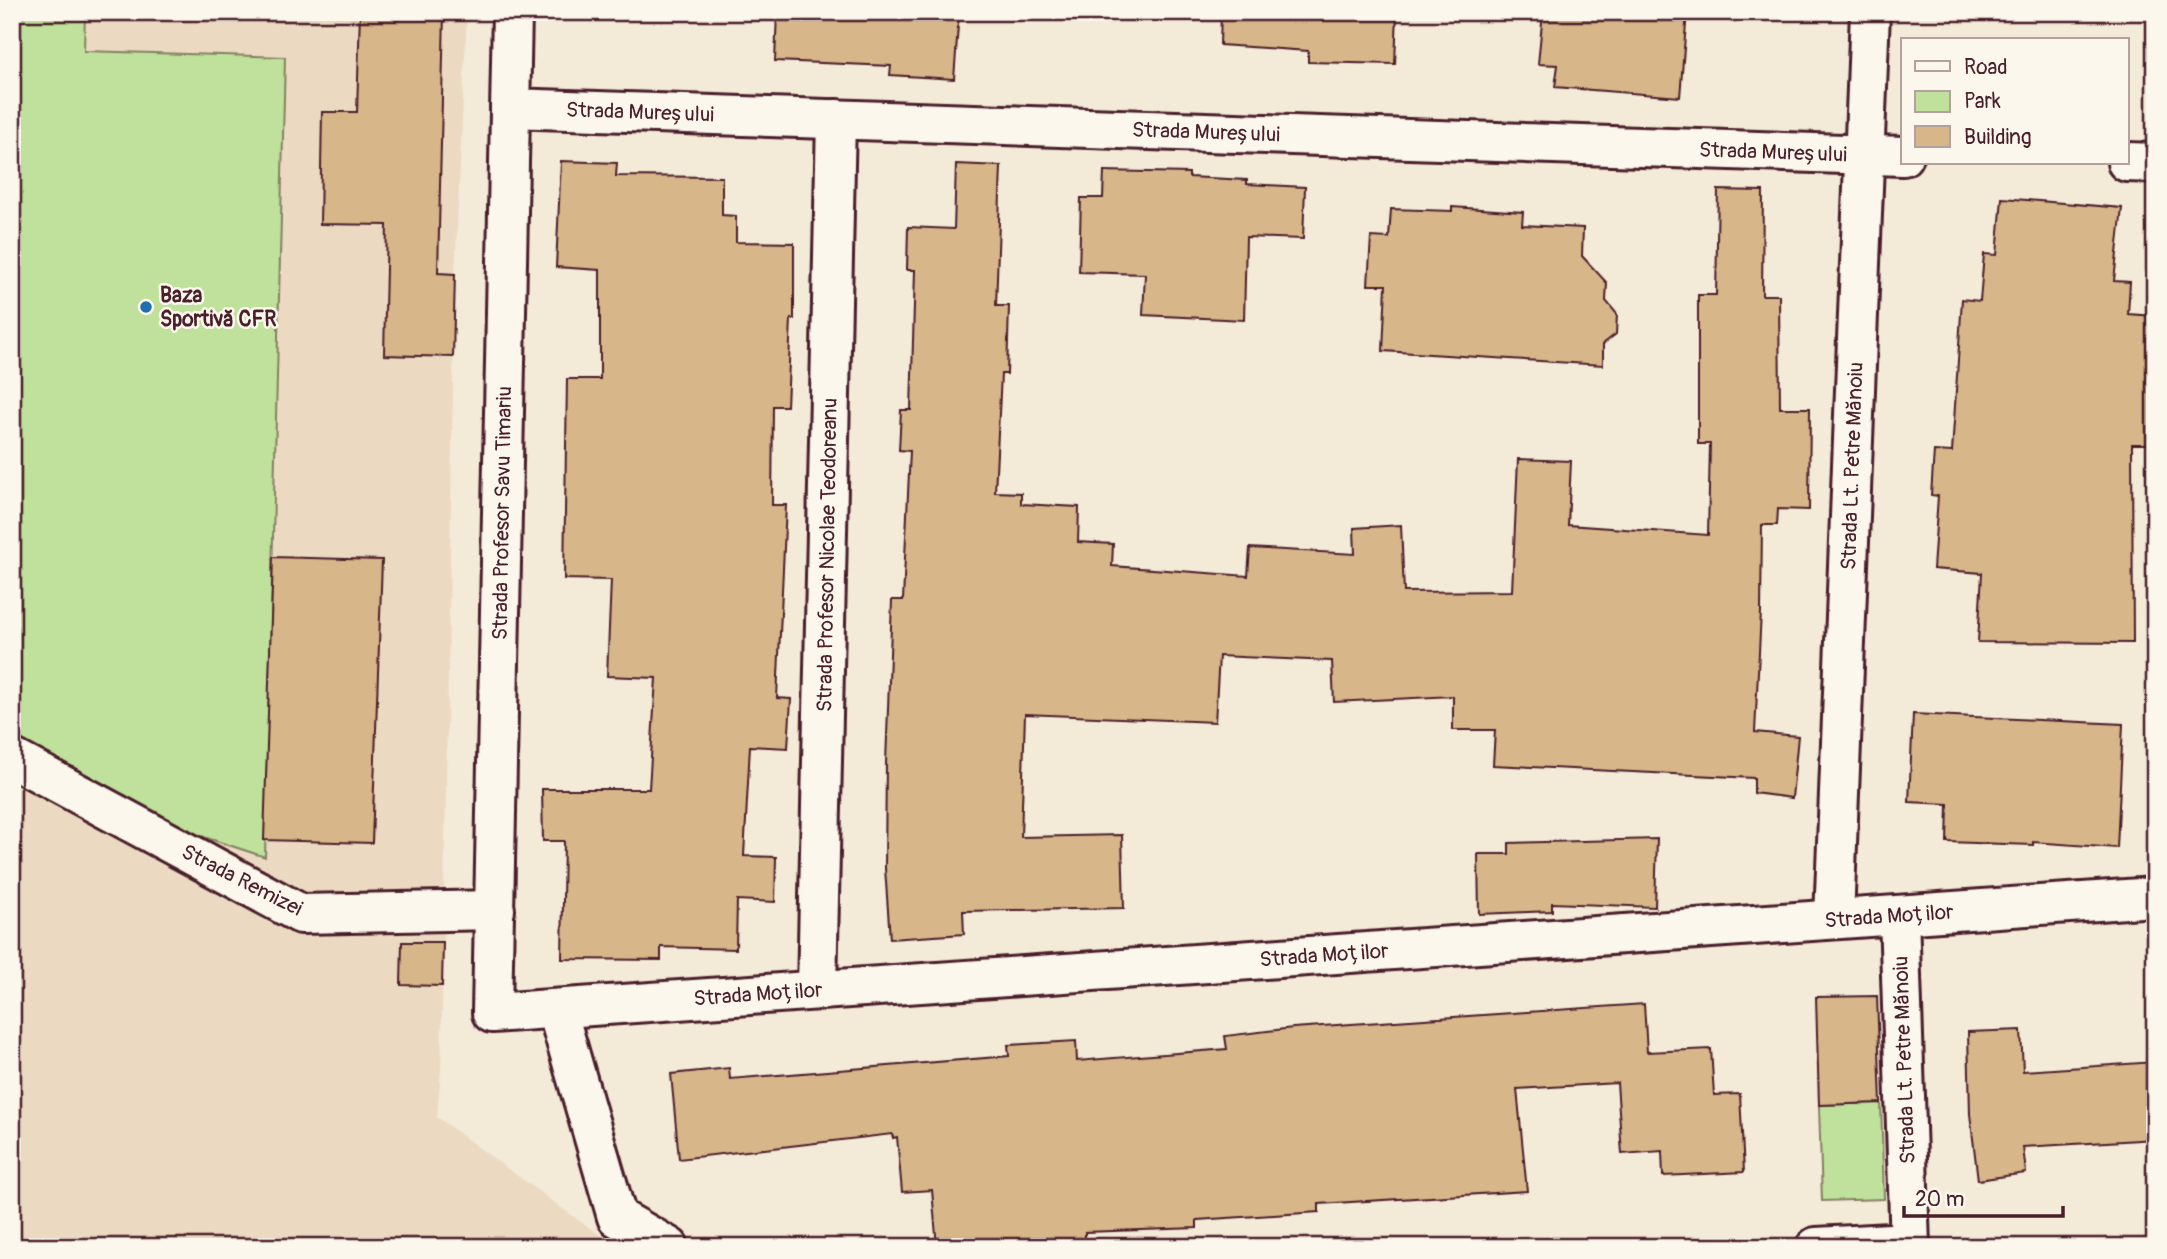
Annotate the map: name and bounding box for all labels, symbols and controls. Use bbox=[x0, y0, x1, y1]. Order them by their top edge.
legend bbox=[1901, 38, 2128, 164]
text: Road bbox=[1964, 54, 2008, 81]
text: Park bbox=[1964, 88, 2001, 115]
street label: Strada Mureșului bbox=[565, 96, 715, 129]
street label: Strada Mureșului bbox=[1131, 116, 1281, 149]
text: Building bbox=[1964, 124, 2031, 151]
street label: Strada Mureșului bbox=[1698, 136, 1848, 169]
place label: Baza Sportivă CFR bbox=[160, 282, 276, 333]
marker: Baza Sportivă CFR bbox=[138, 299, 154, 315]
street label: Strada Lt. Petre Mănoiu bbox=[1835, 361, 1870, 571]
street label: Strada Profesor Savu Timariu bbox=[487, 386, 518, 640]
street label: Strada Profesor Nicolae Teodoreanu bbox=[811, 398, 844, 712]
street label: Strada Remizei bbox=[177, 838, 307, 923]
street label: Strada Moților bbox=[1824, 898, 1955, 934]
street label: Strada Moților bbox=[1259, 937, 1390, 973]
street label: Strada Lt. Petre Mănoiu bbox=[1887, 955, 1922, 1165]
street label: Strada Moților bbox=[693, 976, 824, 1012]
scale bar bbox=[1904, 1175, 2064, 1219]
text: 20 m bbox=[1915, 1186, 1964, 1213]

